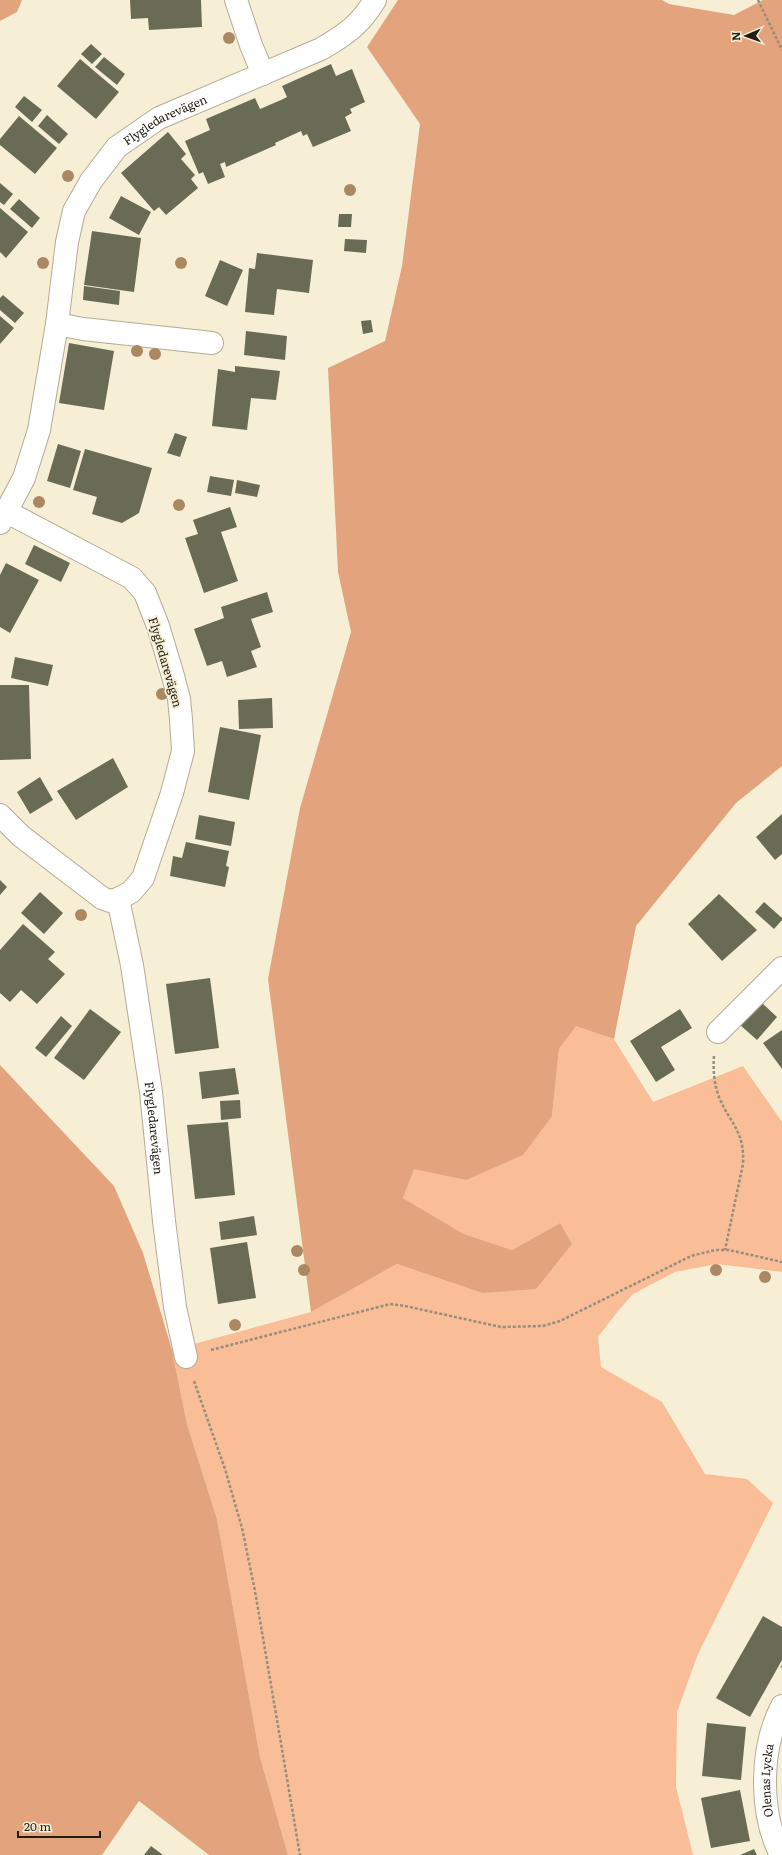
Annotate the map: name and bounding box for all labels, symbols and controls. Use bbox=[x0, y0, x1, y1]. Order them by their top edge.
north arrow bbox=[726, 16, 766, 56]
text: N bbox=[727, 31, 743, 41]
street label: Flygledarevägen bbox=[119, 90, 210, 149]
street label: Flygledarevägen bbox=[144, 615, 188, 709]
street label: Flygledarevägen bbox=[141, 1080, 168, 1175]
street label: Olenas Lycka bbox=[756, 1741, 778, 1819]
scale bar bbox=[18, 1813, 100, 1839]
text: 20 m bbox=[24, 1817, 51, 1835]

